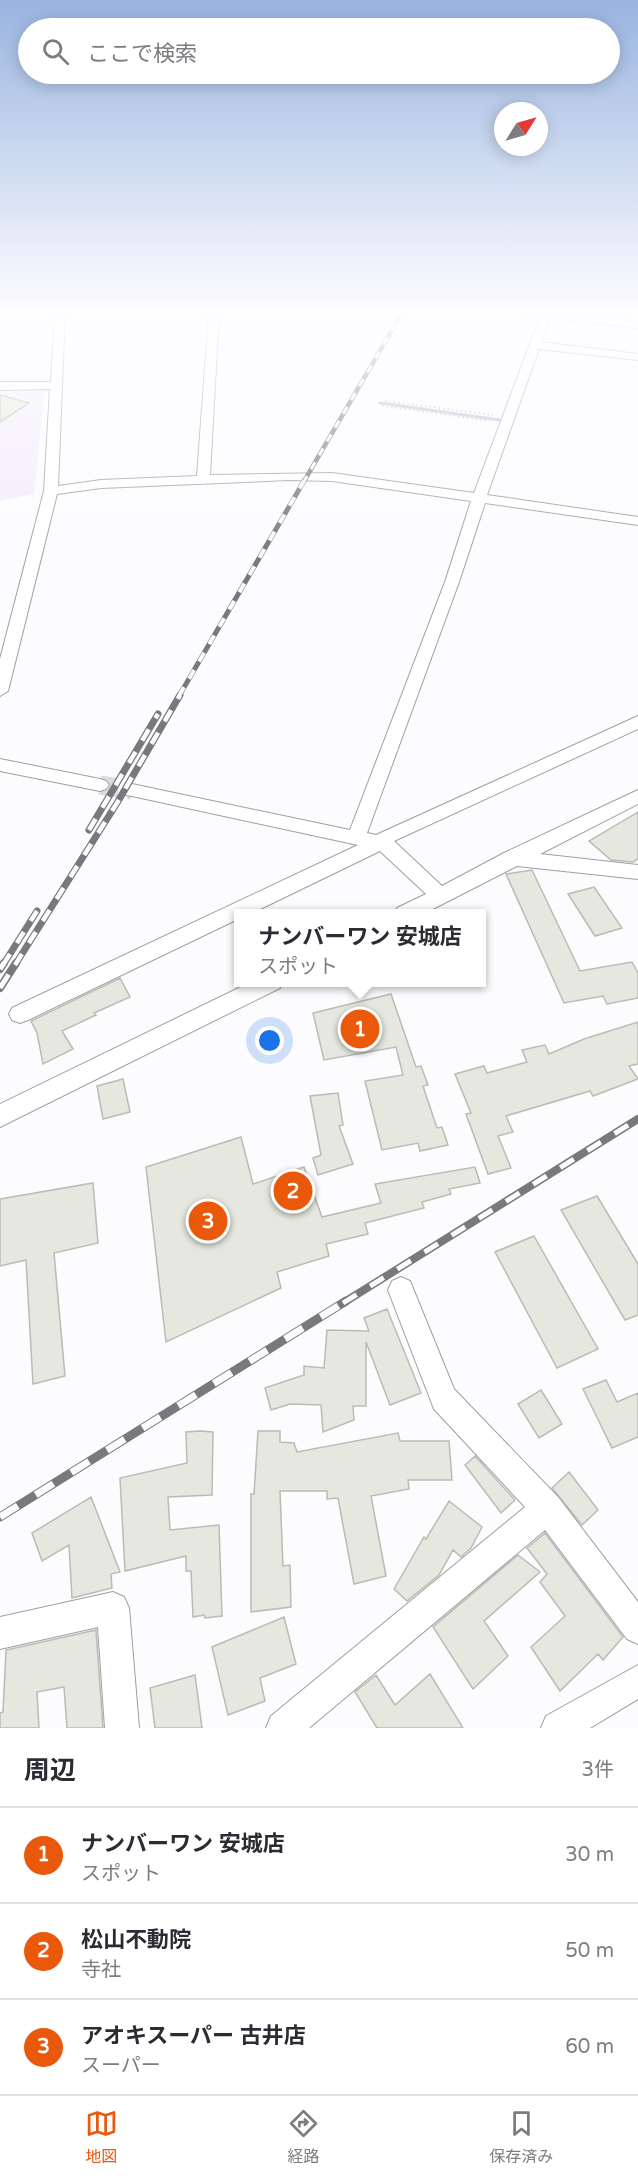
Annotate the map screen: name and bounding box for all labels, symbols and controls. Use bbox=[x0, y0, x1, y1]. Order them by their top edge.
search box bbox=[18, 18, 620, 84]
icon: search bbox=[39, 35, 72, 68]
text: ここで検索 bbox=[87, 41, 197, 67]
north arrow bbox=[494, 102, 548, 156]
popup bbox=[234, 909, 486, 987]
text: ナンバーワン 安城店 bbox=[258, 924, 462, 950]
text: スポット bbox=[258, 955, 338, 979]
pin: 1 bbox=[340, 1006, 380, 1052]
your location bbox=[255, 1026, 284, 1055]
pin: 2 bbox=[274, 1168, 312, 1214]
pin: 3 bbox=[188, 1198, 228, 1244]
text: 周辺 bbox=[24, 1755, 76, 1786]
text: 3件 bbox=[581, 1758, 614, 1782]
text: ナンバーワン 安城店 bbox=[81, 1831, 285, 1857]
text: 1 bbox=[37, 1843, 50, 1867]
text: 30 m bbox=[565, 1843, 614, 1867]
text: スポット bbox=[81, 1862, 161, 1886]
text: 松山不動院 bbox=[81, 1927, 191, 1953]
text: 2 bbox=[37, 1939, 50, 1963]
text: 50 m bbox=[565, 1939, 614, 1963]
text: 寺社 bbox=[81, 1958, 121, 1982]
text: アオキスーパー 古井店 bbox=[81, 2023, 306, 2049]
text: 3 bbox=[37, 2035, 50, 2059]
text: 60 m bbox=[565, 2035, 614, 2059]
text: スーパー bbox=[81, 2054, 161, 2078]
tab: 地図 bbox=[85, 2107, 118, 2167]
tab: 経路 bbox=[287, 2107, 320, 2167]
tab: 保存済み bbox=[489, 2107, 553, 2167]

